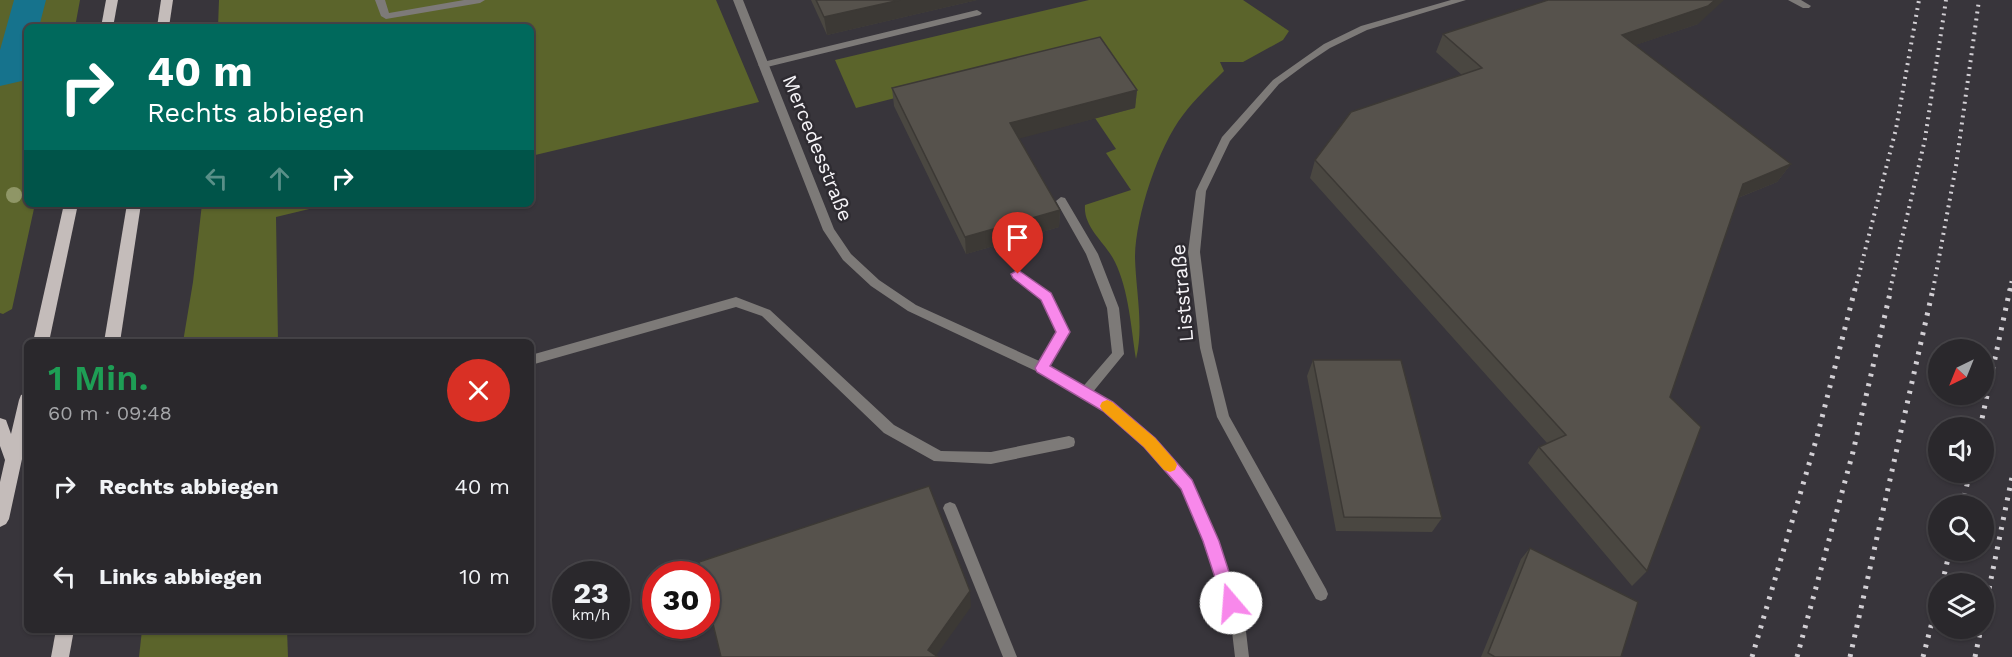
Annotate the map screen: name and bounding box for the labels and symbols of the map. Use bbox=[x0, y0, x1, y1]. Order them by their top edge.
street label: Mercedesstraße bbox=[778, 71, 858, 225]
pin bbox=[992, 212, 1043, 274]
street label: Liststraße bbox=[1166, 243, 1198, 343]
north arrow bbox=[1928, 339, 1994, 405]
speed limit sign: 30 bbox=[642, 561, 720, 639]
position arrow bbox=[1199, 571, 1263, 635]

